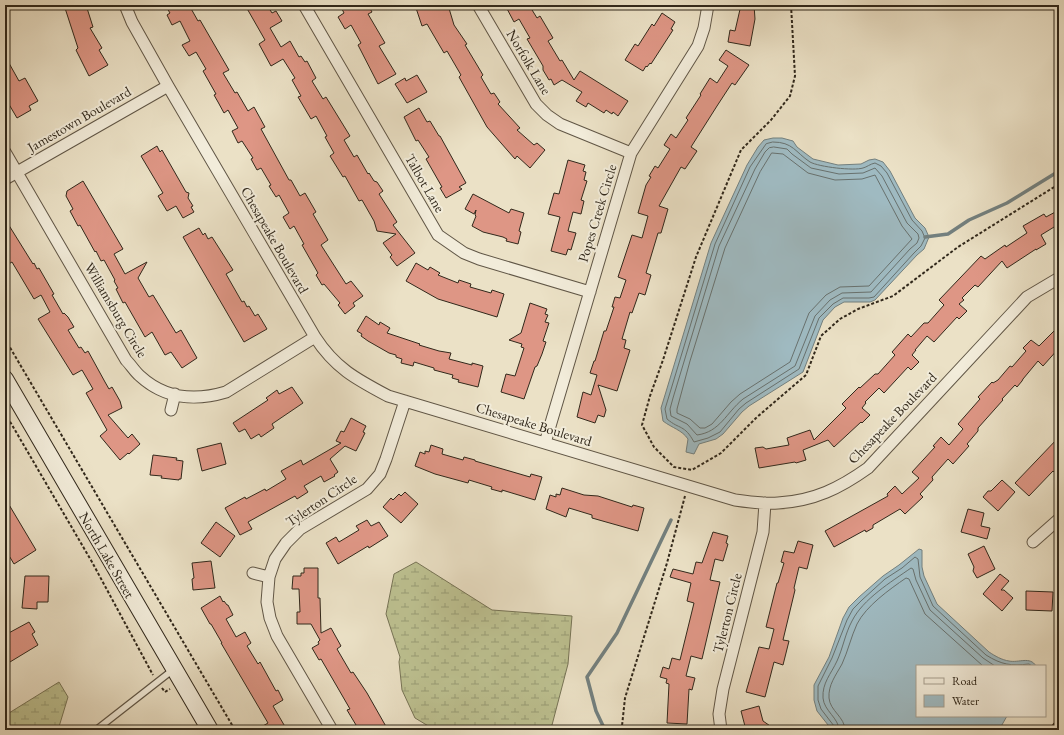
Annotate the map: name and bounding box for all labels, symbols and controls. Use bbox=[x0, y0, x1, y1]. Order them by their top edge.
street label: Norfolk Lane bbox=[503, 26, 556, 98]
street label: Jamestown Boulevard bbox=[23, 82, 135, 156]
street label: Talbot Lane bbox=[401, 150, 449, 216]
street label: Popes Creek Circle bbox=[574, 161, 621, 264]
street label: Chesapeake Boulevard bbox=[237, 183, 313, 297]
street label: Williamsburg Circle bbox=[81, 259, 152, 361]
street label: Chesapeake Boulevard bbox=[844, 368, 941, 468]
street label: Chesapeake Boulevard bbox=[474, 398, 595, 450]
street label: Tylerton Circle bbox=[282, 469, 360, 530]
street label: North Lake Street bbox=[75, 509, 139, 602]
street label: Tylerton Circle bbox=[708, 571, 746, 655]
legend bbox=[916, 665, 1046, 717]
text: Road bbox=[952, 673, 978, 689]
text: Water bbox=[952, 693, 979, 709]

